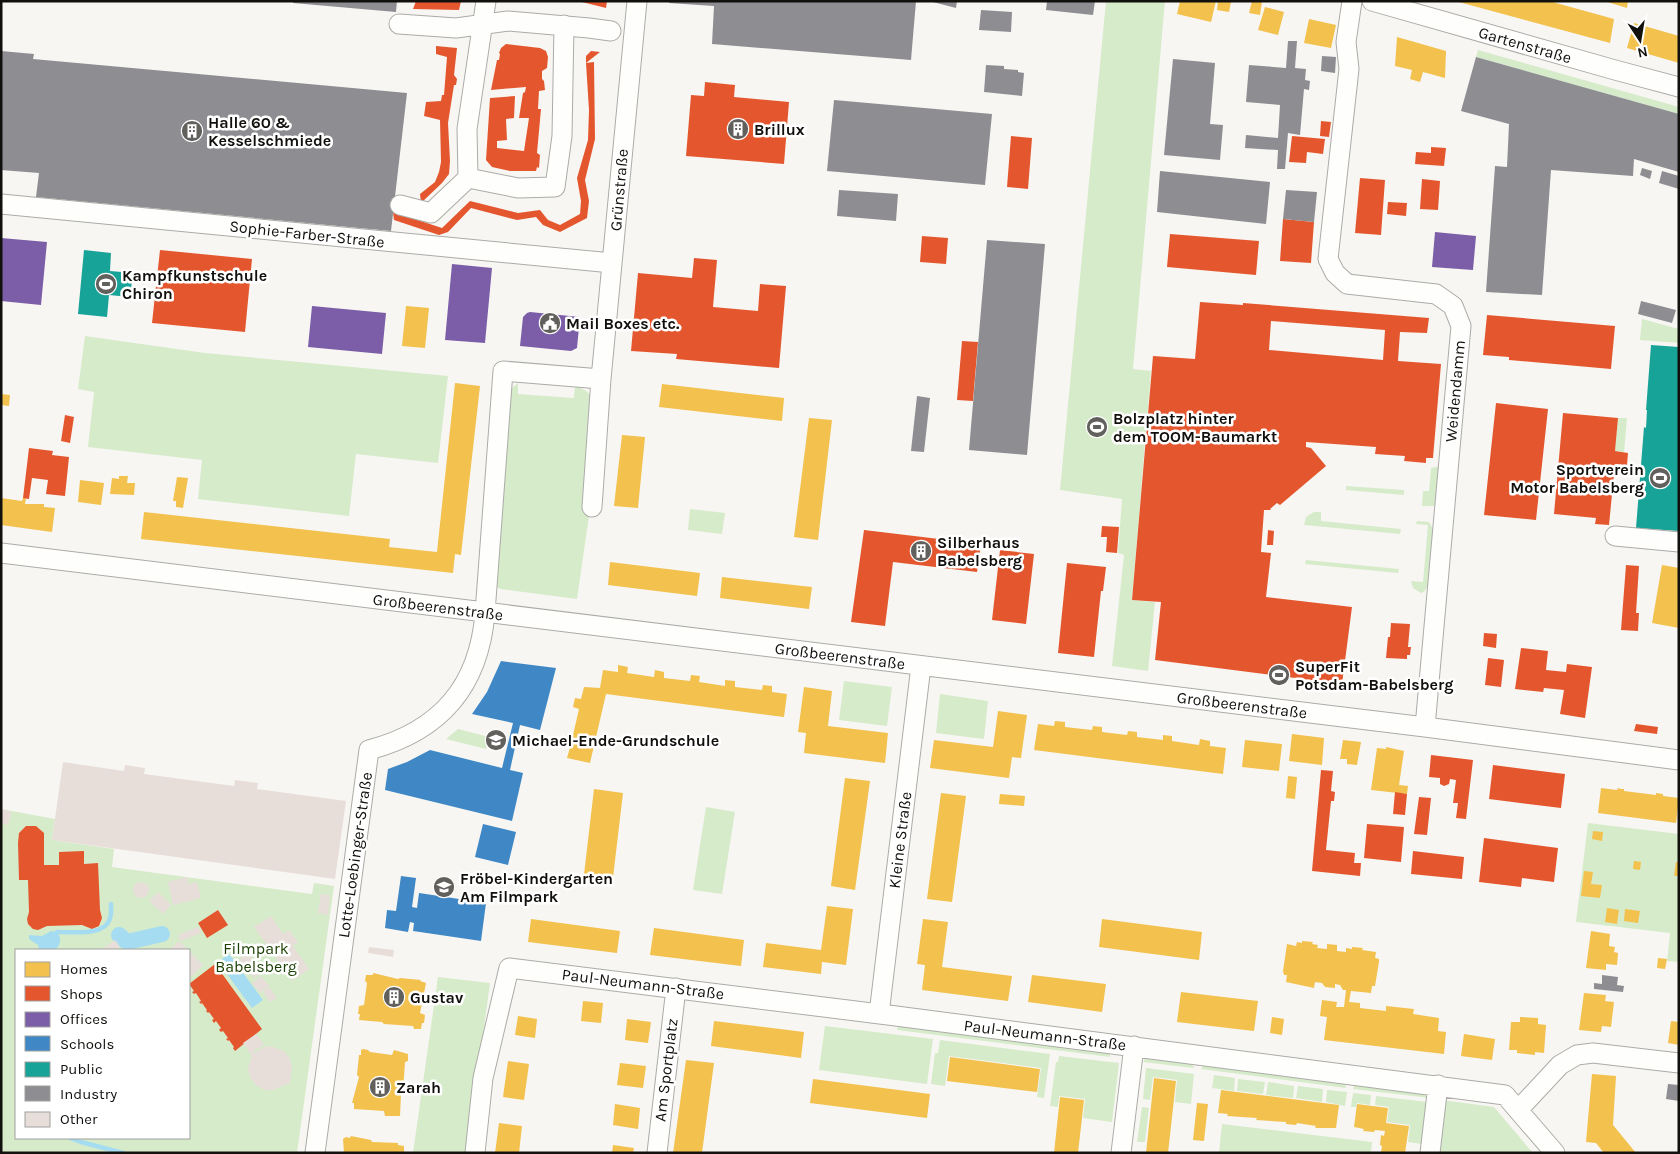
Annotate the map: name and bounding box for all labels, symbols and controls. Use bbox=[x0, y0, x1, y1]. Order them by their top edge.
north arrow bbox=[1615, 15, 1665, 65]
street label: Gartenstraße bbox=[1476, 23, 1574, 67]
text: N bbox=[1636, 43, 1649, 62]
place label: Halle 60 & Kesselschmiede bbox=[208, 113, 331, 150]
building icon: Brillux bbox=[726, 117, 750, 141]
building icon: Halle 60 & Kesselschmiede bbox=[180, 119, 204, 143]
place label: Brillux bbox=[754, 120, 805, 139]
street label: Grünstraße bbox=[606, 148, 632, 232]
street label: Sophie-Farber-Straße bbox=[228, 216, 386, 252]
place label: Kampfkunstschule Chiron bbox=[122, 266, 267, 303]
sports icon: Kampfkunstschule Chiron bbox=[94, 272, 118, 296]
public building icon: Mail Boxes etc. bbox=[538, 311, 562, 335]
place label: Mail Boxes etc. bbox=[566, 314, 680, 333]
street label: Weidendamm bbox=[1441, 339, 1469, 443]
place label: Bolzplatz hinter dem TOOM-Baumarkt bbox=[1113, 409, 1277, 446]
sports icon: Bolzplatz hinter dem TOOM-Baumarkt bbox=[1085, 415, 1109, 439]
place label: Sportverein Motor Babelsberg bbox=[1510, 460, 1644, 497]
sports icon: Sportverein Motor Babelsberg bbox=[1648, 466, 1672, 490]
place label: Silberhaus Babelsberg bbox=[937, 533, 1022, 570]
building icon: Silberhaus Babelsberg bbox=[909, 539, 933, 563]
street label: Großbeerenstraße bbox=[372, 590, 504, 624]
street label: Großbeerenstraße bbox=[774, 639, 906, 673]
place label: SuperFit Potsdam-Babelsberg bbox=[1295, 657, 1454, 694]
sports icon: SuperFit Potsdam-Babelsberg bbox=[1267, 663, 1291, 687]
street label: Großbeerenstraße bbox=[1176, 688, 1308, 722]
school or university icon: Michael-Ende-Grundschule bbox=[484, 728, 508, 752]
place label: Michael-Ende-Grundschule bbox=[512, 731, 719, 750]
street label: Lotte-Loebinger-Straße bbox=[334, 771, 376, 939]
street label: Kleine Straße bbox=[885, 791, 915, 889]
place label: Fröbel-Kindergarten Am Filmpark bbox=[460, 869, 613, 906]
school or university icon: Fröbel-Kindergarten Am Filmpark bbox=[432, 875, 456, 899]
park label: Filmpark Babelsberg bbox=[215, 939, 297, 976]
legend bbox=[15, 949, 190, 1139]
text: Homes bbox=[60, 960, 108, 978]
street label: Paul-Neumann-Straße bbox=[561, 965, 725, 1003]
text: Shops bbox=[60, 985, 103, 1003]
building icon: Gustav bbox=[382, 985, 406, 1009]
place label: Gustav bbox=[410, 988, 464, 1007]
text: Offices bbox=[60, 1010, 108, 1028]
street label: Paul-Neumann-Straße bbox=[963, 1016, 1127, 1054]
street label: Am Sportplatz bbox=[650, 1017, 682, 1123]
text: Schools bbox=[60, 1035, 114, 1053]
text: Public bbox=[60, 1060, 103, 1078]
building icon: Zarah bbox=[368, 1075, 392, 1099]
place label: Zarah bbox=[396, 1078, 441, 1097]
text: Industry bbox=[60, 1085, 117, 1103]
text: Other bbox=[60, 1110, 98, 1128]

